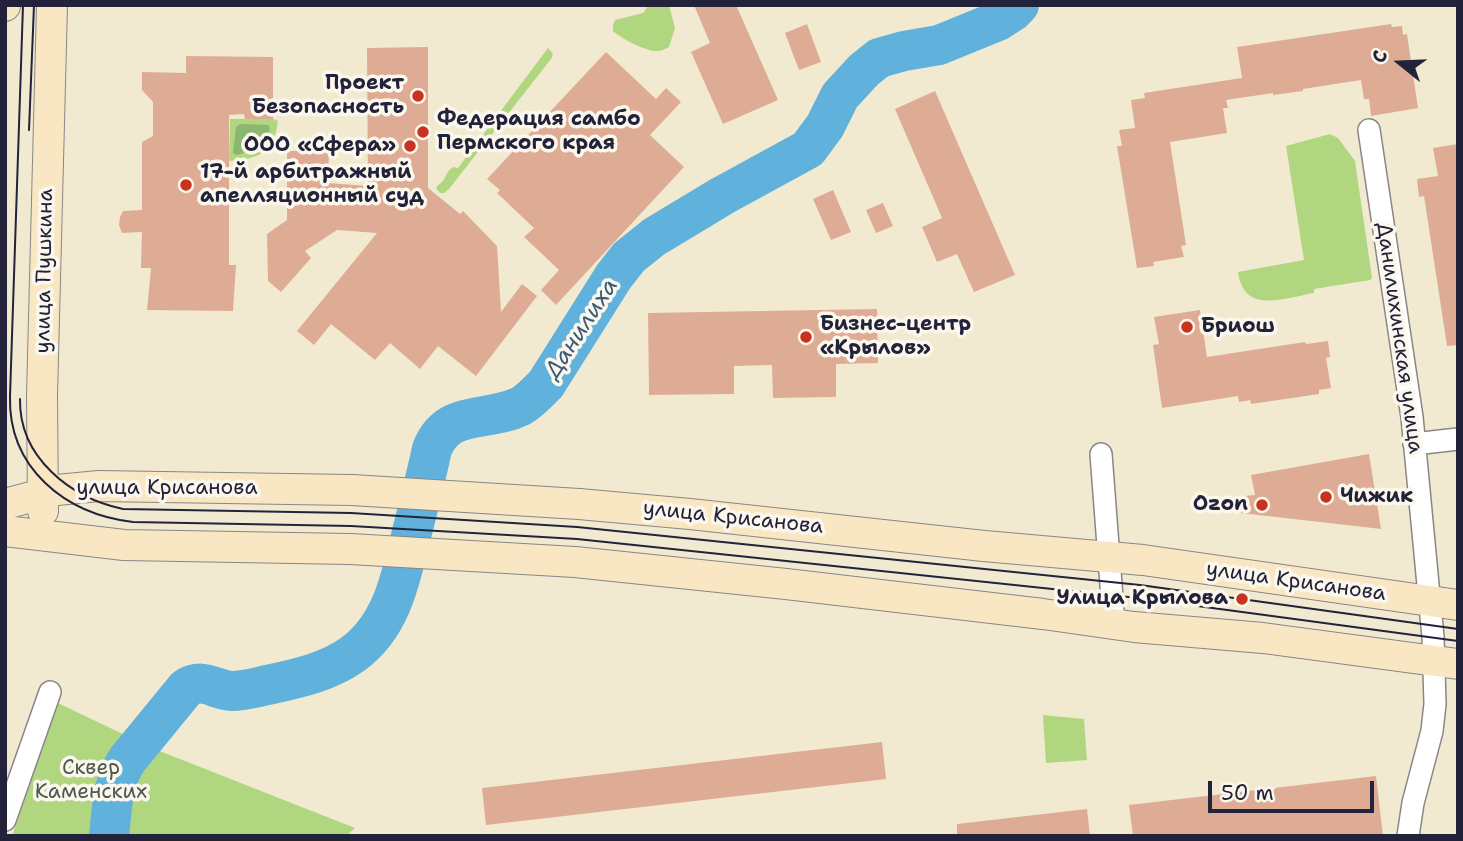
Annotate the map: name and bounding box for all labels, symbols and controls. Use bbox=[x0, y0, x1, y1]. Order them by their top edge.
north arrow bbox=[1365, 28, 1435, 98]
text: С bbox=[1366, 47, 1393, 66]
place label: Проект Безопасность bbox=[252, 71, 404, 121]
marker: Проект Безопасность bbox=[410, 88, 426, 104]
place label: Федерация самбо Пермского края bbox=[437, 107, 641, 157]
marker: Федерация самбо Пермского края bbox=[415, 124, 431, 140]
place label: ООО «Сфера» bbox=[244, 133, 396, 159]
marker: ООО «Сфера» bbox=[402, 138, 418, 154]
place label: 17-й арбитражный апелляционный суд bbox=[200, 160, 424, 210]
marker: 17-й арбитражный апелляционный суд bbox=[178, 177, 194, 193]
street label: улица Пушкина bbox=[31, 188, 59, 354]
street label: Данилихинская улица bbox=[1370, 221, 1428, 455]
water label: Данилиха bbox=[539, 274, 625, 384]
place label: Бизнес-центр «Крылов» bbox=[820, 312, 971, 362]
place label: Бриош bbox=[1201, 314, 1275, 340]
marker: Бриош bbox=[1179, 319, 1195, 335]
marker: Бизнес-центр «Крылов» bbox=[798, 329, 814, 345]
street label: улица Крисанова bbox=[76, 476, 258, 502]
place label: Чижик bbox=[1340, 484, 1413, 510]
marker: Чижик bbox=[1318, 489, 1334, 505]
place label: Ozon bbox=[1193, 492, 1248, 518]
street label: улица Крисанова bbox=[642, 496, 824, 540]
marker: Ozon bbox=[1254, 497, 1270, 513]
street label: улица Крисанова bbox=[1205, 557, 1387, 607]
place label: Улица Крылова bbox=[1056, 586, 1228, 612]
marker: Улица Крылова bbox=[1234, 591, 1250, 607]
park label: Сквер Каменских bbox=[35, 756, 147, 806]
scale bar bbox=[1211, 768, 1377, 812]
text: 50 m bbox=[1221, 779, 1274, 807]

